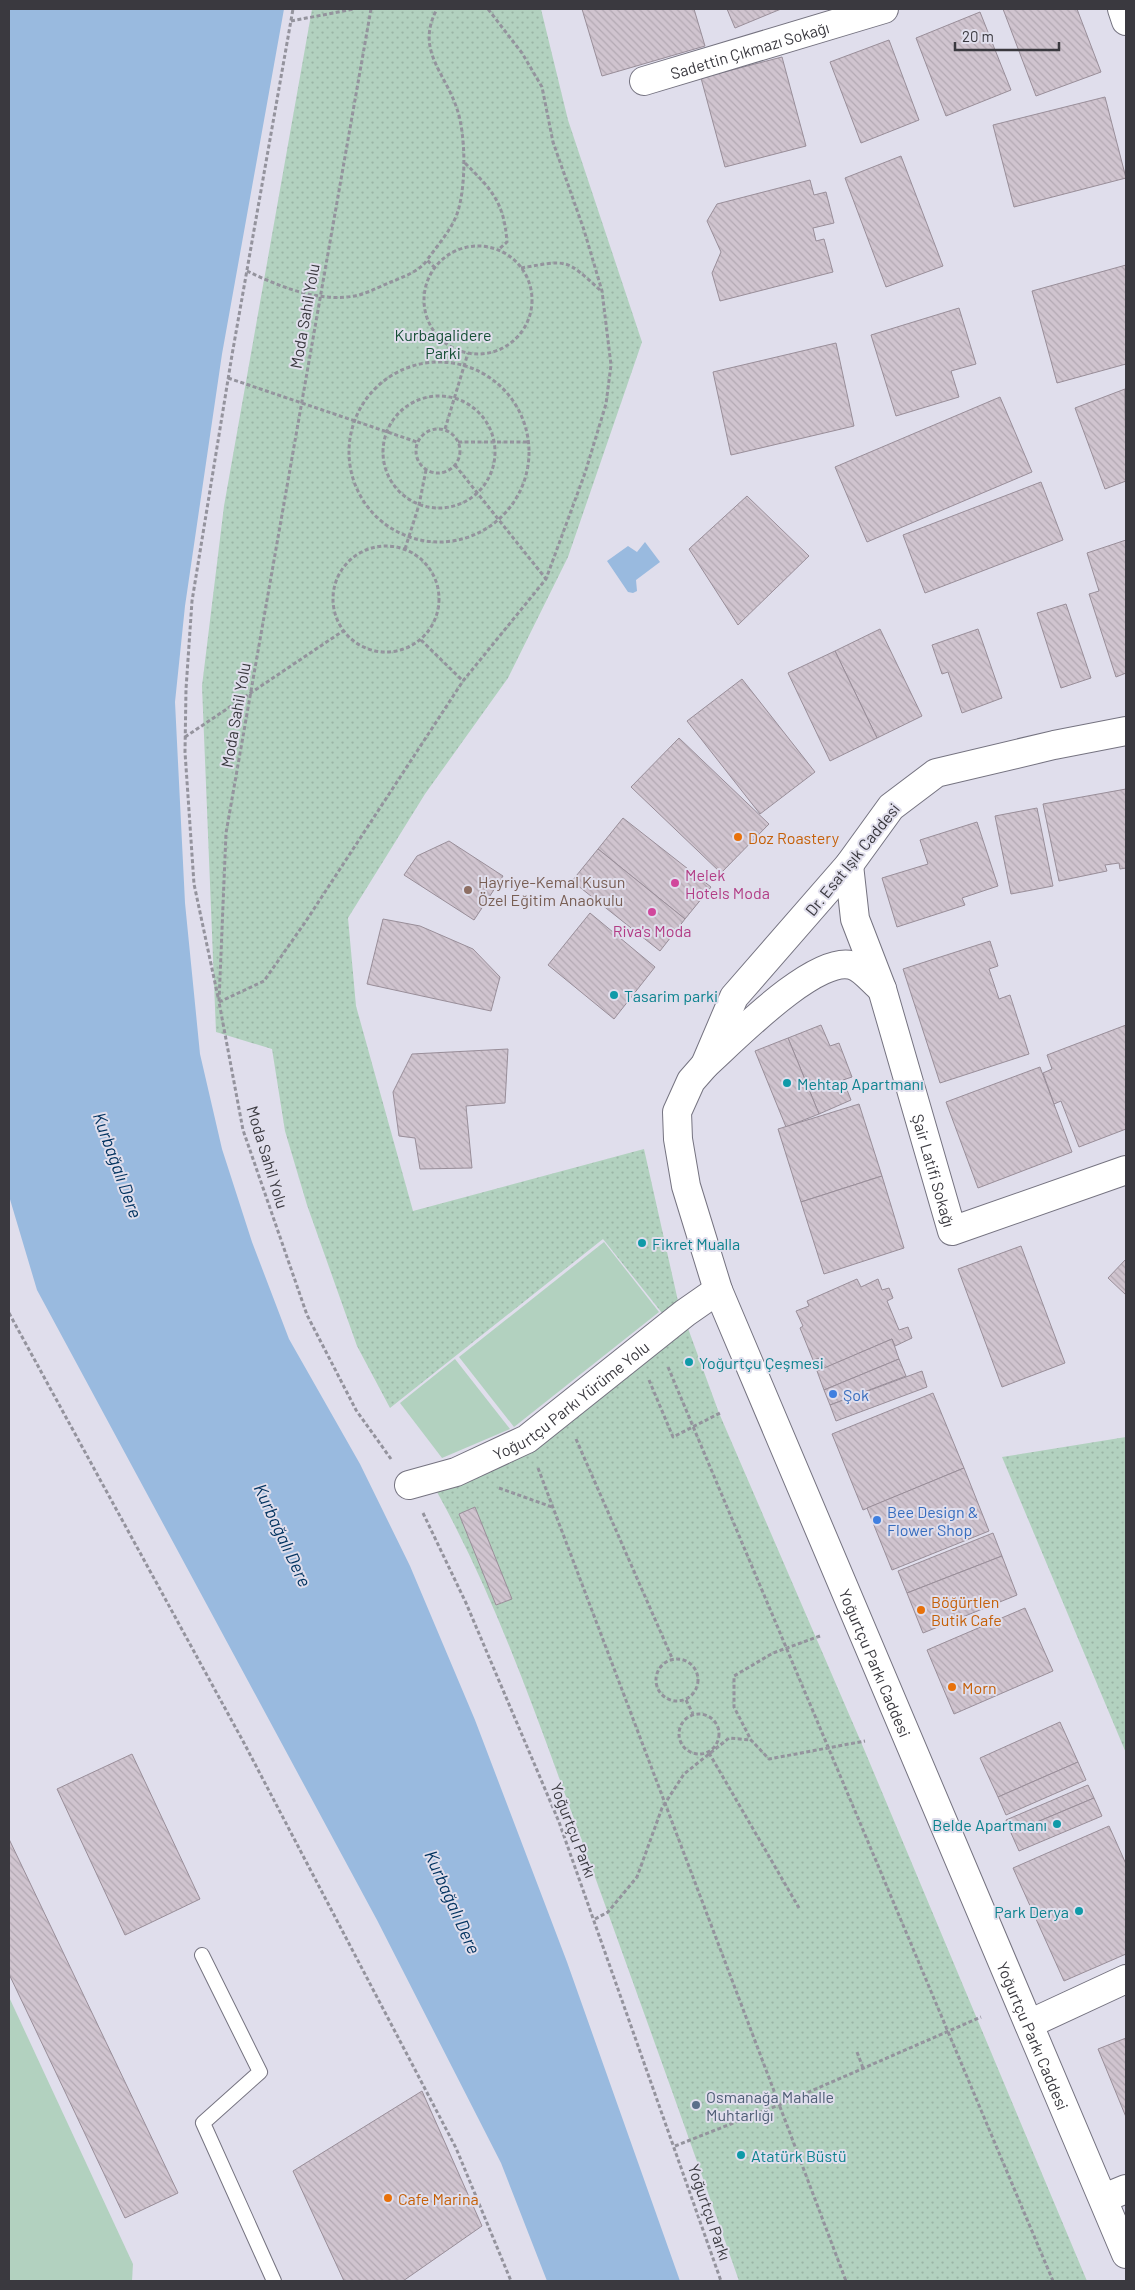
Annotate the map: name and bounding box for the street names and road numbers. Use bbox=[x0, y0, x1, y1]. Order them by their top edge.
street label: Sadettin Çıkmazı Sokağı bbox=[668, 17, 831, 82]
street label: Moda Sahil Yolu bbox=[285, 262, 323, 370]
street label: Moda Sahil Yolu bbox=[216, 661, 254, 769]
street label: Dr. Esat Işık Caddesi bbox=[801, 799, 903, 919]
street label: Moda Sahil Yolu bbox=[243, 1103, 293, 1211]
street label: Şair Latifi Sokağı bbox=[909, 1111, 960, 1229]
street label: Yoğurtçu Parkı Yürüme Yolu bbox=[490, 1336, 652, 1463]
street label: Yoğurtçu Parkı Caddesi bbox=[836, 1586, 915, 1740]
street label: Yoğurtçu Parkı bbox=[547, 1780, 601, 1880]
street label: Yoğurtçu Parkı Caddesi bbox=[994, 1959, 1073, 2113]
street label: Yoğurtçu Parkı bbox=[685, 2161, 735, 2263]

